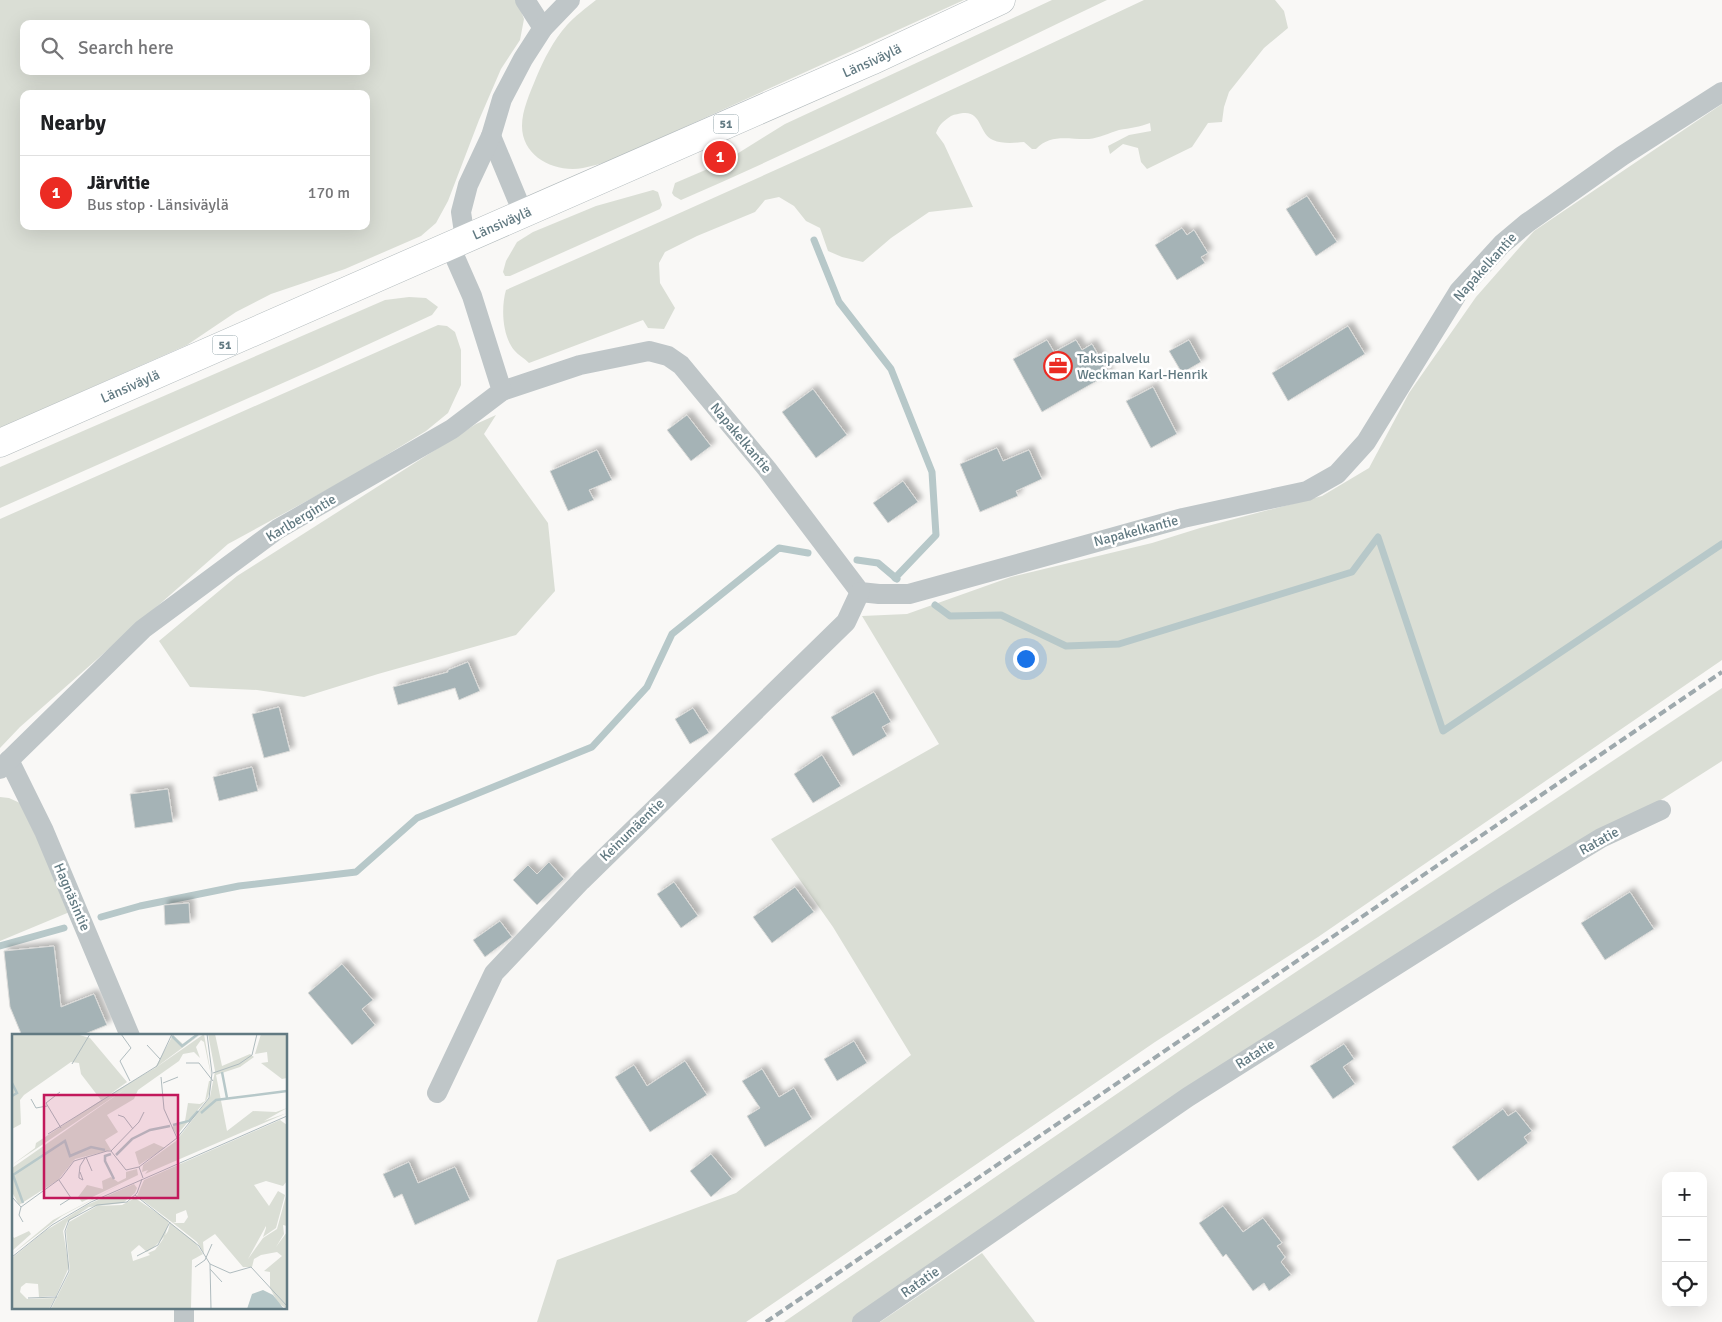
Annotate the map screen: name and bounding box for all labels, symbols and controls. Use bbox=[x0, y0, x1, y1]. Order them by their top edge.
search box bbox=[20, 20, 370, 75]
icon: search bbox=[38, 34, 66, 62]
text: Search here bbox=[78, 36, 174, 60]
street label: Länsiväylä bbox=[840, 40, 904, 81]
text: Nearby bbox=[40, 110, 106, 136]
road number: 51 bbox=[714, 115, 738, 134]
pin: 1 bbox=[704, 138, 736, 176]
text: Järvitie bbox=[87, 171, 150, 195]
text: 1 bbox=[52, 183, 60, 203]
text: 170 m bbox=[308, 183, 350, 203]
text: Bus stop · Länsiväylä bbox=[87, 195, 229, 215]
street label: Länsiväylä bbox=[470, 202, 534, 243]
street label: Napakelkantie bbox=[1450, 229, 1520, 305]
road number: 51 bbox=[212, 336, 238, 354]
place label: Taksipalvelu Weckman Karl-Henrik bbox=[1077, 350, 1208, 383]
office icon: Taksipalvelu Weckman Karl-Henrik bbox=[1043, 351, 1073, 381]
street label: Länsiväylä bbox=[98, 366, 162, 406]
street label: Napakelkantie bbox=[707, 399, 775, 477]
street label: Karlbergintie bbox=[263, 490, 339, 546]
street label: Napakelkantie bbox=[1092, 512, 1180, 550]
your location bbox=[1013, 646, 1039, 672]
street label: Keinumäentie bbox=[596, 795, 668, 865]
street label: Ratatie bbox=[1576, 823, 1622, 859]
street label: Hagnäsintie bbox=[50, 861, 94, 933]
inset map bbox=[12, 1034, 288, 1310]
street label: Ratatie bbox=[1232, 1035, 1278, 1073]
map controls bbox=[1662, 1172, 1707, 1307]
button: + bbox=[1662, 1172, 1707, 1217]
button: − bbox=[1662, 1217, 1707, 1262]
button: locate bbox=[1662, 1262, 1707, 1307]
street label: Ratatie bbox=[898, 1263, 942, 1301]

